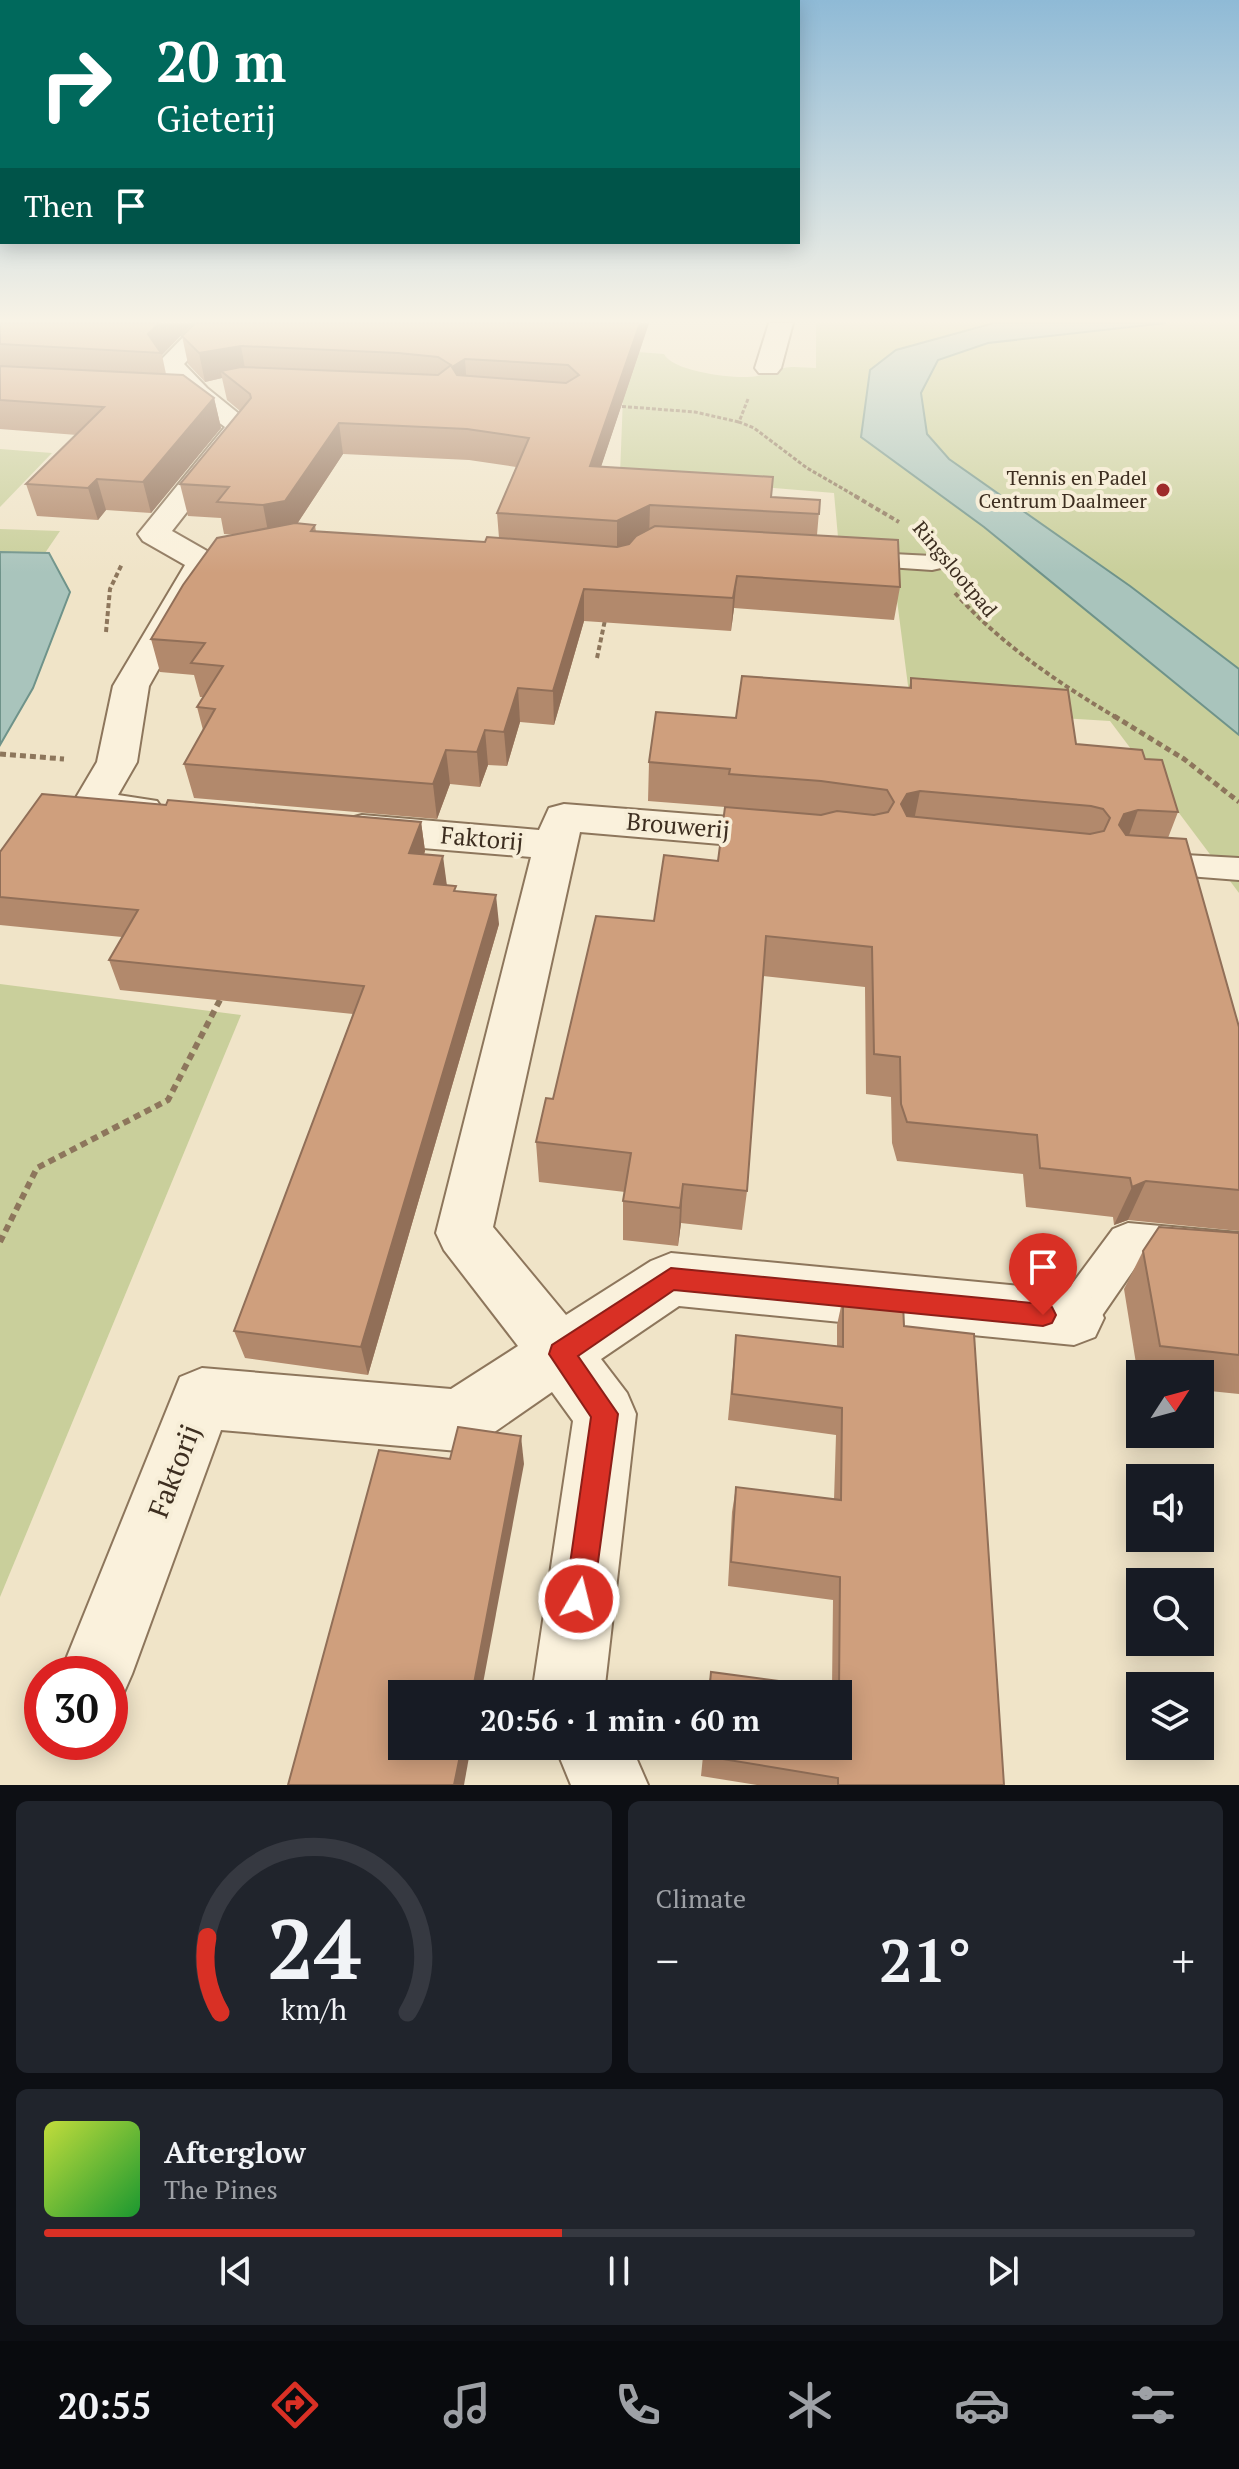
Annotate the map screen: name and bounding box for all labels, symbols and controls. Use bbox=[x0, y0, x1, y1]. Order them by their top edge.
text: 20 m bbox=[156, 24, 286, 98]
icon: right bbox=[24, 32, 128, 136]
text: Gieterij bbox=[156, 95, 276, 142]
icon: arrive bbox=[109, 184, 153, 228]
text: Then bbox=[24, 186, 93, 226]
place label: Tennis en Padel Centrum Daalmeer bbox=[979, 464, 1147, 514]
marker: Tennis en Padel Centrum Daalmeer bbox=[1154, 481, 1172, 499]
street label: Ringslootpad bbox=[907, 515, 1004, 622]
street label: Brouwerij bbox=[625, 805, 731, 845]
street label: Faktorij bbox=[439, 818, 525, 858]
pin bbox=[1009, 1233, 1077, 1315]
icon: arrive bbox=[1021, 1245, 1065, 1289]
north arrow bbox=[1126, 1360, 1214, 1448]
map controls bbox=[1126, 1360, 1214, 1760]
street label: Faktorij bbox=[139, 1419, 208, 1523]
button: sound bbox=[1126, 1464, 1214, 1552]
position arrow bbox=[537, 1557, 621, 1641]
button: search bbox=[1126, 1568, 1214, 1656]
speed limit sign: 30 bbox=[24, 1656, 128, 1760]
button: layers bbox=[1126, 1672, 1214, 1760]
text: 20:56 · 1 min · 60 m bbox=[480, 1700, 760, 1740]
text: Climate bbox=[656, 1881, 746, 1915]
text: 24 bbox=[267, 1893, 361, 2003]
text: 21° bbox=[879, 1920, 972, 1999]
text: − bbox=[656, 1931, 679, 1990]
text: + bbox=[1172, 1931, 1195, 1990]
text: km/h bbox=[281, 1990, 347, 2028]
text: Afterglow bbox=[164, 2132, 306, 2172]
text: The Pines bbox=[164, 2172, 278, 2206]
icon: previous bbox=[214, 2249, 258, 2293]
icon: pause bbox=[597, 2249, 641, 2293]
icon: next bbox=[981, 2249, 1025, 2293]
icon: directions bbox=[267, 2377, 323, 2433]
icon: music bbox=[439, 2377, 495, 2433]
icon: phone bbox=[610, 2377, 666, 2433]
icon: climate bbox=[782, 2377, 838, 2433]
icon: car bbox=[954, 2377, 1010, 2433]
icon: filters bbox=[1125, 2377, 1181, 2433]
text: 20:55 bbox=[58, 2382, 152, 2429]

